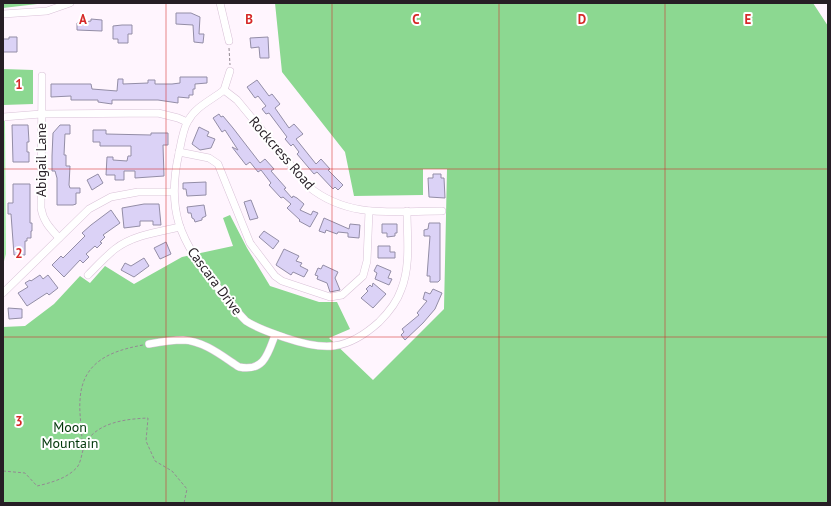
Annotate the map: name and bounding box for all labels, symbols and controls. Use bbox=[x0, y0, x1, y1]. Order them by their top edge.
text: A bbox=[79, 11, 87, 28]
text: B bbox=[245, 11, 253, 28]
text: C bbox=[412, 11, 420, 28]
text: D bbox=[578, 11, 586, 28]
text: E bbox=[745, 11, 752, 28]
text: 1 bbox=[15, 76, 23, 93]
street label: Rockcress Road bbox=[245, 113, 319, 193]
street label: Abigail Lane bbox=[32, 123, 50, 197]
street label: Cascara Drive bbox=[184, 243, 246, 319]
text: 2 bbox=[15, 245, 23, 262]
text: 3 bbox=[15, 413, 23, 430]
park label: Moon Mountain bbox=[42, 418, 98, 452]

